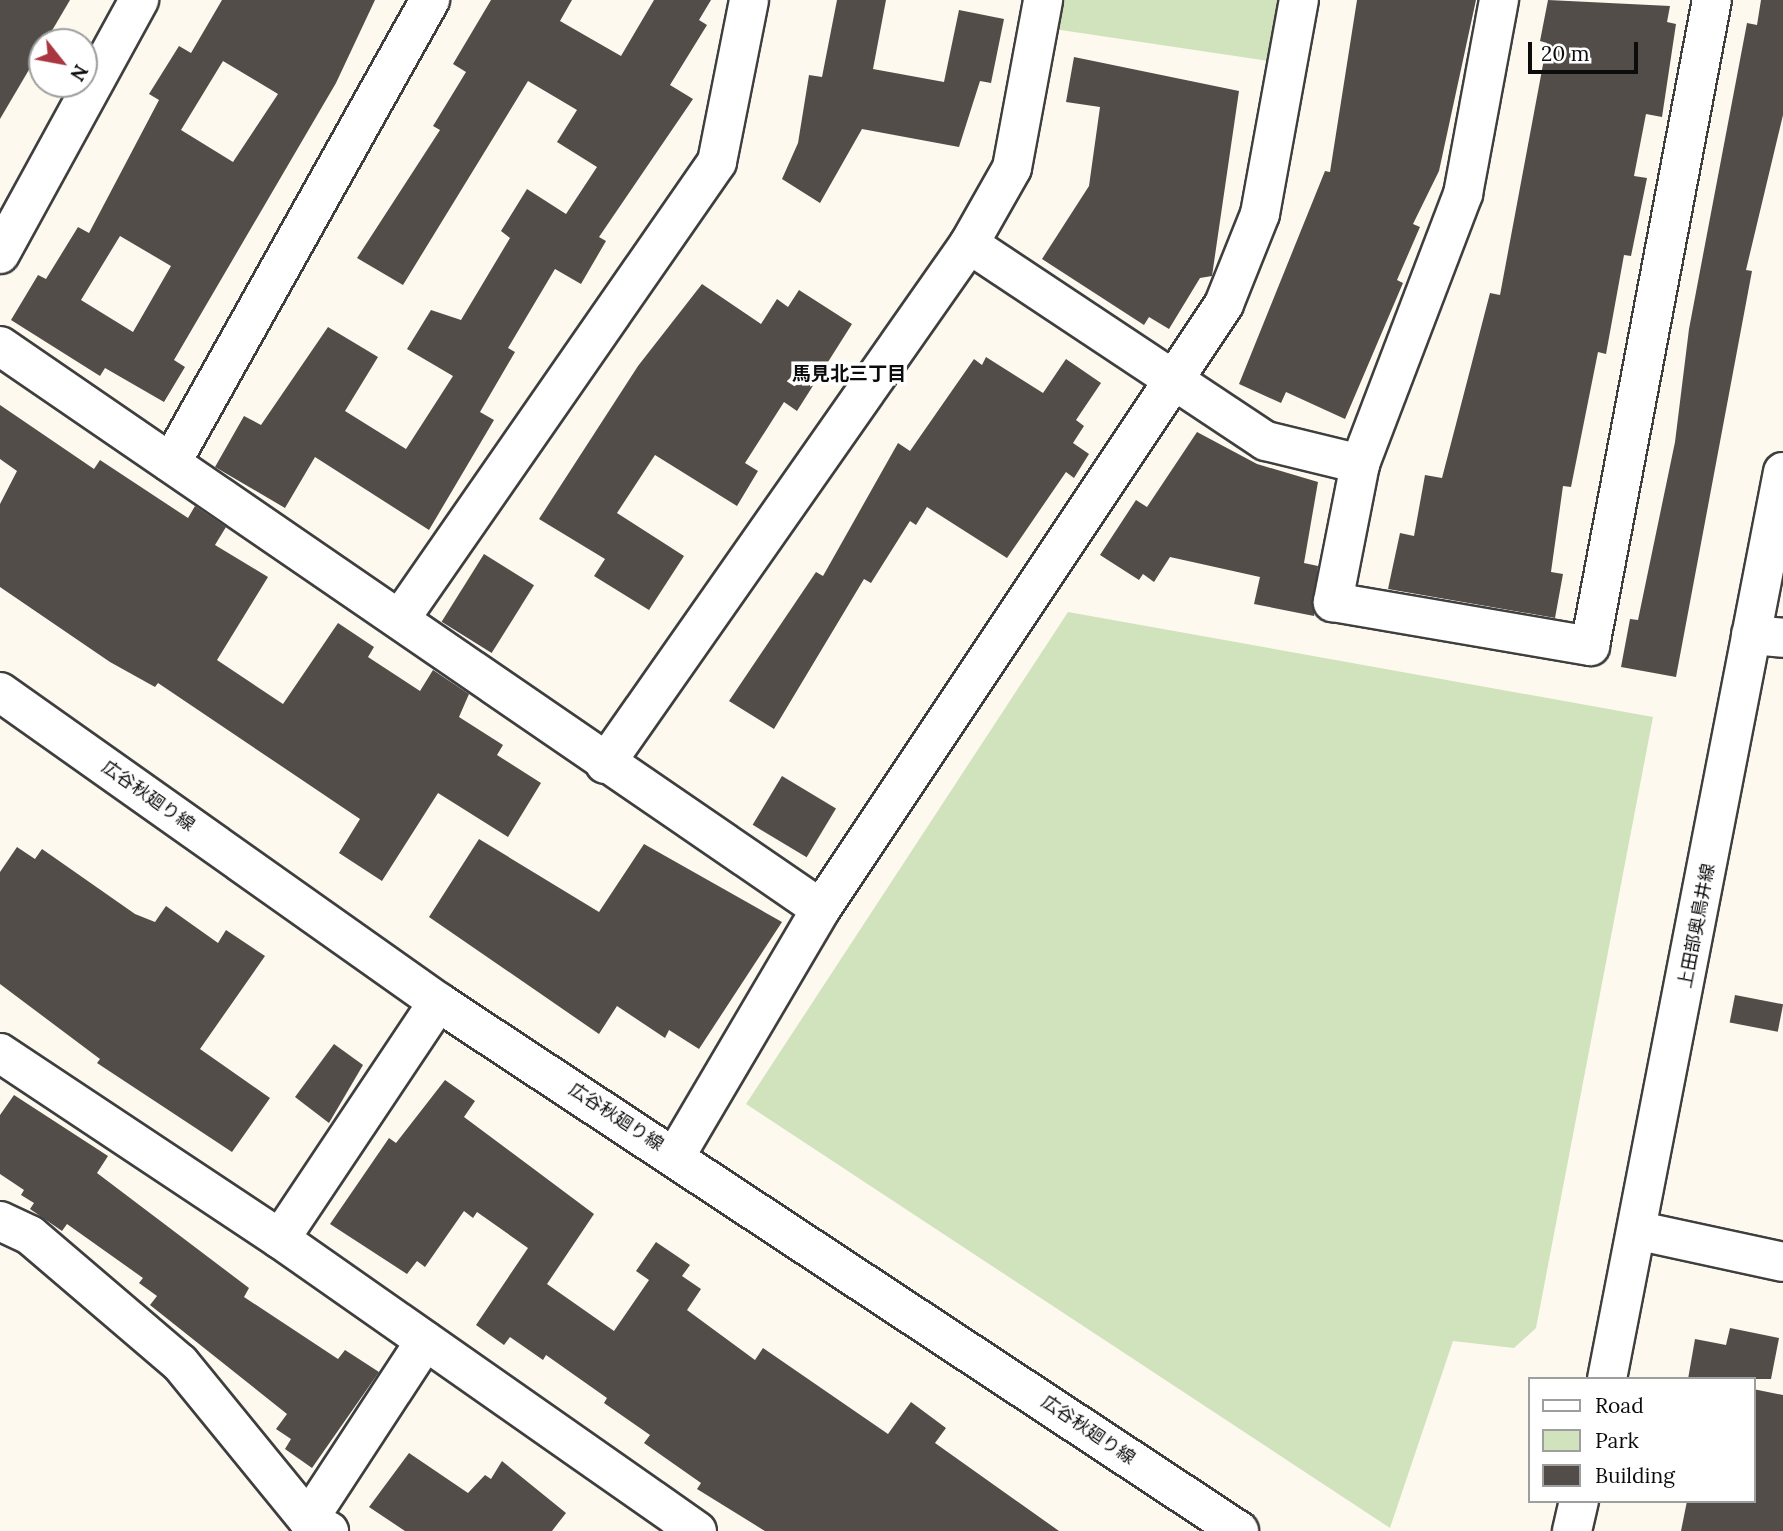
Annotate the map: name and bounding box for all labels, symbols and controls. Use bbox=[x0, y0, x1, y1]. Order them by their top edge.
north arrow bbox=[28, 28, 98, 98]
scale bar bbox=[1531, 28, 1641, 72]
text: 20 m bbox=[1541, 40, 1590, 67]
text: N bbox=[65, 60, 93, 85]
district label: 馬見北三丁目 bbox=[792, 363, 906, 385]
street label: 広谷秋廻り線 bbox=[98, 756, 198, 836]
street label: 上田部奥鳥井線 bbox=[1674, 862, 1720, 990]
street label: 広谷秋廻り線 bbox=[565, 1079, 667, 1155]
legend bbox=[1528, 1377, 1755, 1503]
street label: 広谷秋廻り線 bbox=[1037, 1391, 1139, 1469]
text: Road bbox=[1595, 1392, 1644, 1419]
text: Park bbox=[1595, 1427, 1639, 1454]
text: Building bbox=[1595, 1462, 1675, 1489]

